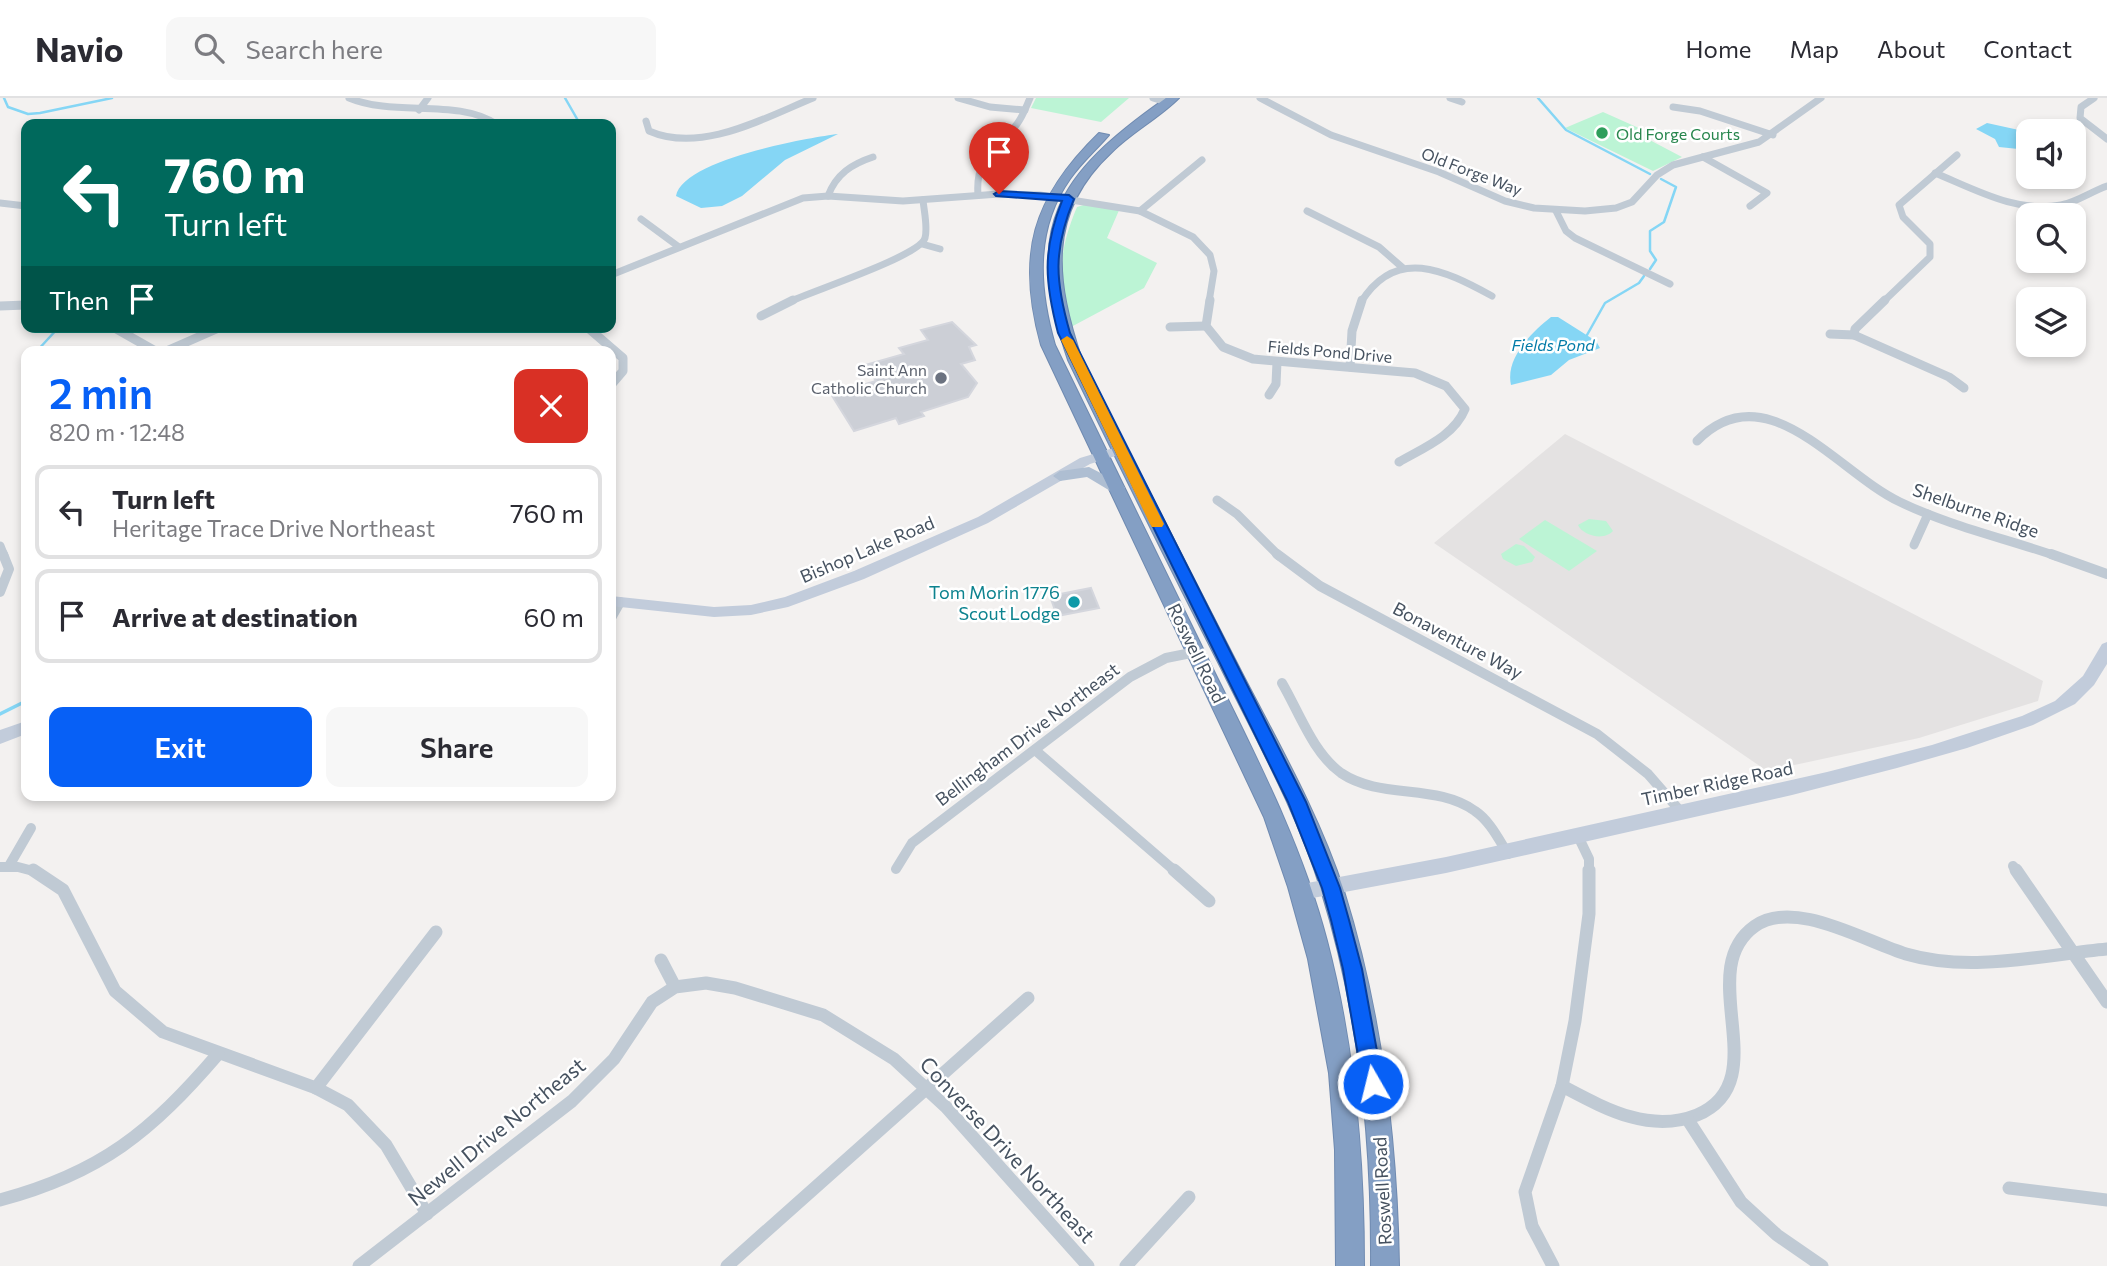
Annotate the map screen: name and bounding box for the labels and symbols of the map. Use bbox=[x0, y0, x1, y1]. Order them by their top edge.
pin bbox=[969, 122, 1029, 194]
place label: Old Forge Courts bbox=[1616, 124, 1740, 143]
marker: Old Forge Courts bbox=[1594, 125, 1610, 141]
street label: Old Forge Way bbox=[1419, 143, 1525, 199]
water label: Fields Pond bbox=[1511, 335, 1595, 354]
street label: Fields Pond Drive bbox=[1267, 336, 1393, 366]
place label: Saint Ann Catholic Church bbox=[811, 360, 927, 397]
marker: Saint Ann Catholic Church bbox=[933, 370, 949, 386]
street label: Shelburne Ridge bbox=[1910, 478, 2042, 542]
street label: Bishop Lake Road bbox=[797, 511, 937, 587]
place label: Tom Morin 1776 Scout Lodge bbox=[929, 581, 1060, 624]
marker: Tom Morin 1776 Scout Lodge bbox=[1066, 594, 1082, 610]
street label: Bonaventure Way bbox=[1389, 597, 1527, 683]
street label: Roswell Road bbox=[1163, 600, 1231, 706]
street label: Bellingham Drive Northeast bbox=[931, 658, 1123, 810]
street label: Timber Ridge Road bbox=[1639, 756, 1795, 810]
position arrow bbox=[1336, 1047, 1410, 1121]
street label: Converse Drive Northeast bbox=[915, 1051, 1101, 1247]
street label: Newell Drive Northeast bbox=[402, 1052, 590, 1210]
street label: Roswell Road bbox=[1368, 1136, 1396, 1246]

